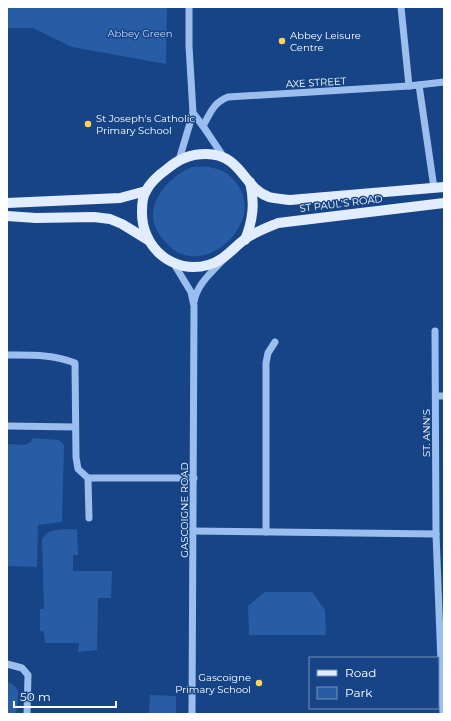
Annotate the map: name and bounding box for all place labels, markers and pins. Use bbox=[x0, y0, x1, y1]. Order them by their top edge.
place label: Abbey Leisure Centre bbox=[290, 29, 361, 54]
marker: Abbey Leisure Centre bbox=[277, 36, 287, 46]
place label: St Joseph's Catholic Primary School bbox=[96, 112, 195, 137]
marker: St Joseph's Catholic Primary School bbox=[83, 119, 93, 129]
place label: Gascoigne Primary School bbox=[175, 671, 251, 696]
marker: Gascoigne Primary School bbox=[254, 678, 264, 688]

